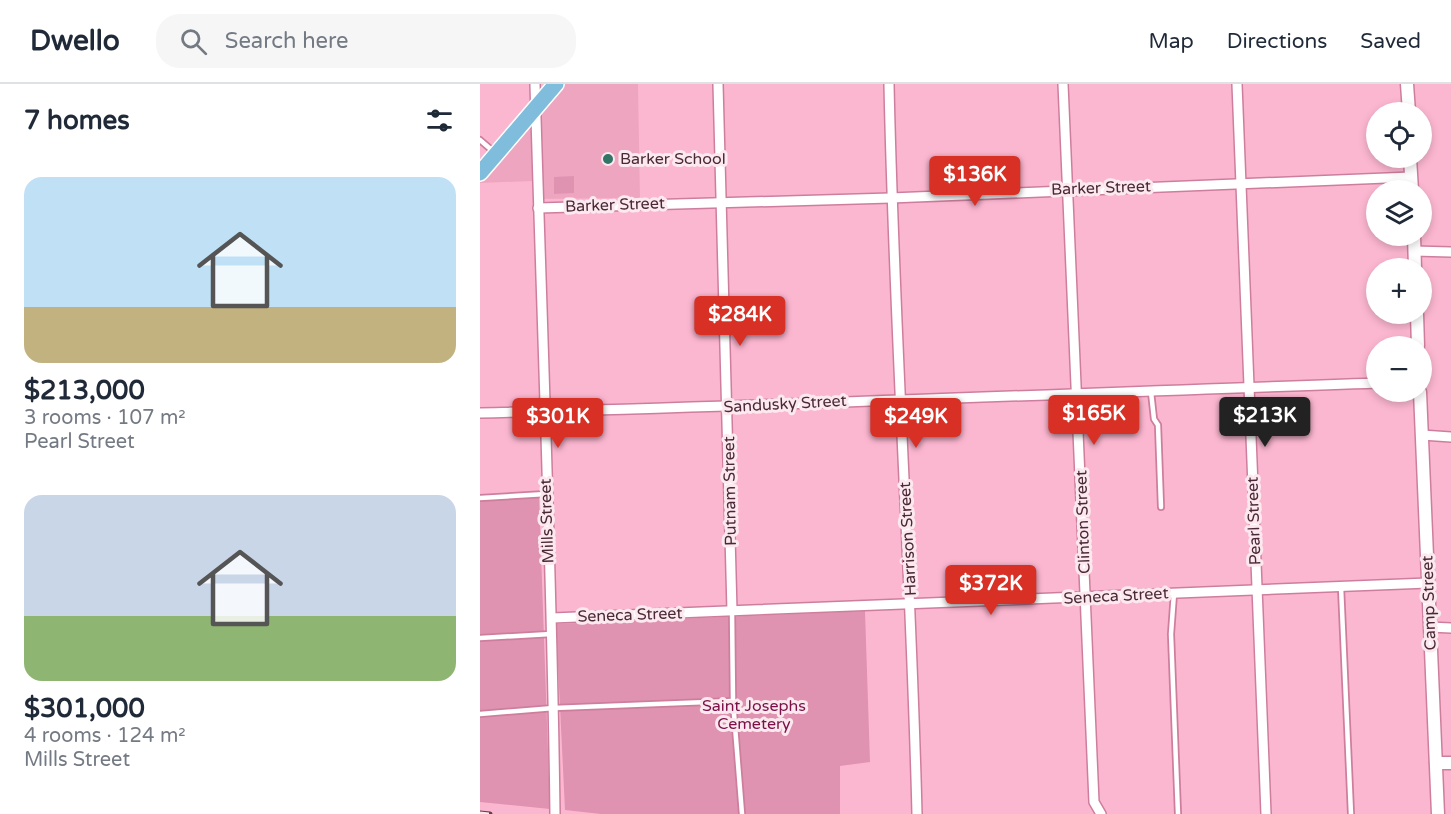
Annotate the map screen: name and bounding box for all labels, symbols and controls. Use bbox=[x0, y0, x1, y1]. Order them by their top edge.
search box bbox=[156, 14, 576, 68]
text: Dwello bbox=[30, 24, 120, 58]
icon: search bbox=[177, 25, 210, 58]
text: Search here bbox=[225, 28, 349, 54]
text: Map bbox=[1148, 29, 1194, 54]
text: Directions bbox=[1227, 29, 1327, 54]
text: Saved bbox=[1360, 29, 1421, 54]
map controls bbox=[1366, 102, 1432, 402]
button: locate bbox=[1366, 102, 1432, 168]
icon: filters bbox=[423, 104, 456, 137]
text: 7 homes bbox=[24, 105, 130, 136]
place label: Barker School bbox=[620, 149, 726, 169]
marker: Barker School bbox=[601, 152, 615, 166]
pin: $136K bbox=[933, 156, 1017, 207]
text: $136K bbox=[943, 163, 1007, 187]
street label: Barker Street bbox=[1051, 176, 1151, 200]
button: layers bbox=[1366, 180, 1432, 246]
street label: Barker Street bbox=[565, 193, 665, 217]
icon: home bbox=[186, 216, 294, 324]
button: + bbox=[1366, 258, 1432, 324]
pin: $284K bbox=[698, 296, 782, 347]
text: $284K bbox=[708, 303, 772, 327]
button: − bbox=[1366, 336, 1432, 402]
text: $213,000 bbox=[24, 375, 145, 406]
street label: Sandusky Street bbox=[723, 391, 847, 417]
pin: $165K bbox=[1052, 395, 1136, 446]
pin: $213K bbox=[1223, 397, 1307, 448]
pin: $301K bbox=[516, 398, 600, 449]
pin: $249K bbox=[874, 398, 958, 449]
text: $165K bbox=[1062, 402, 1126, 426]
text: $213K bbox=[1233, 404, 1297, 428]
text: $301K bbox=[526, 405, 590, 429]
text: $249K bbox=[884, 405, 948, 429]
text: 3 rooms · 107 m² bbox=[24, 406, 186, 430]
text: Pearl Street bbox=[24, 430, 135, 454]
street label: Putnam Street bbox=[719, 436, 741, 546]
street label: Clinton Street bbox=[1071, 470, 1095, 574]
street label: Pearl Street bbox=[1242, 476, 1266, 566]
street label: Mills Street bbox=[536, 478, 558, 564]
street label: Harrison Street bbox=[895, 481, 921, 597]
icon: home bbox=[186, 534, 294, 642]
street label: Camp Street bbox=[1417, 555, 1441, 651]
pin: $372K bbox=[949, 565, 1033, 616]
text: $372K bbox=[959, 572, 1023, 596]
street label: Seneca Street bbox=[1063, 583, 1169, 609]
street label: Seneca Street bbox=[577, 603, 683, 627]
text: $301,000 bbox=[24, 693, 145, 724]
park label: Saint Josephs Cemetery bbox=[702, 696, 806, 734]
text: 4 rooms · 124 m² bbox=[24, 724, 186, 748]
text: Mills Street bbox=[24, 748, 130, 772]

